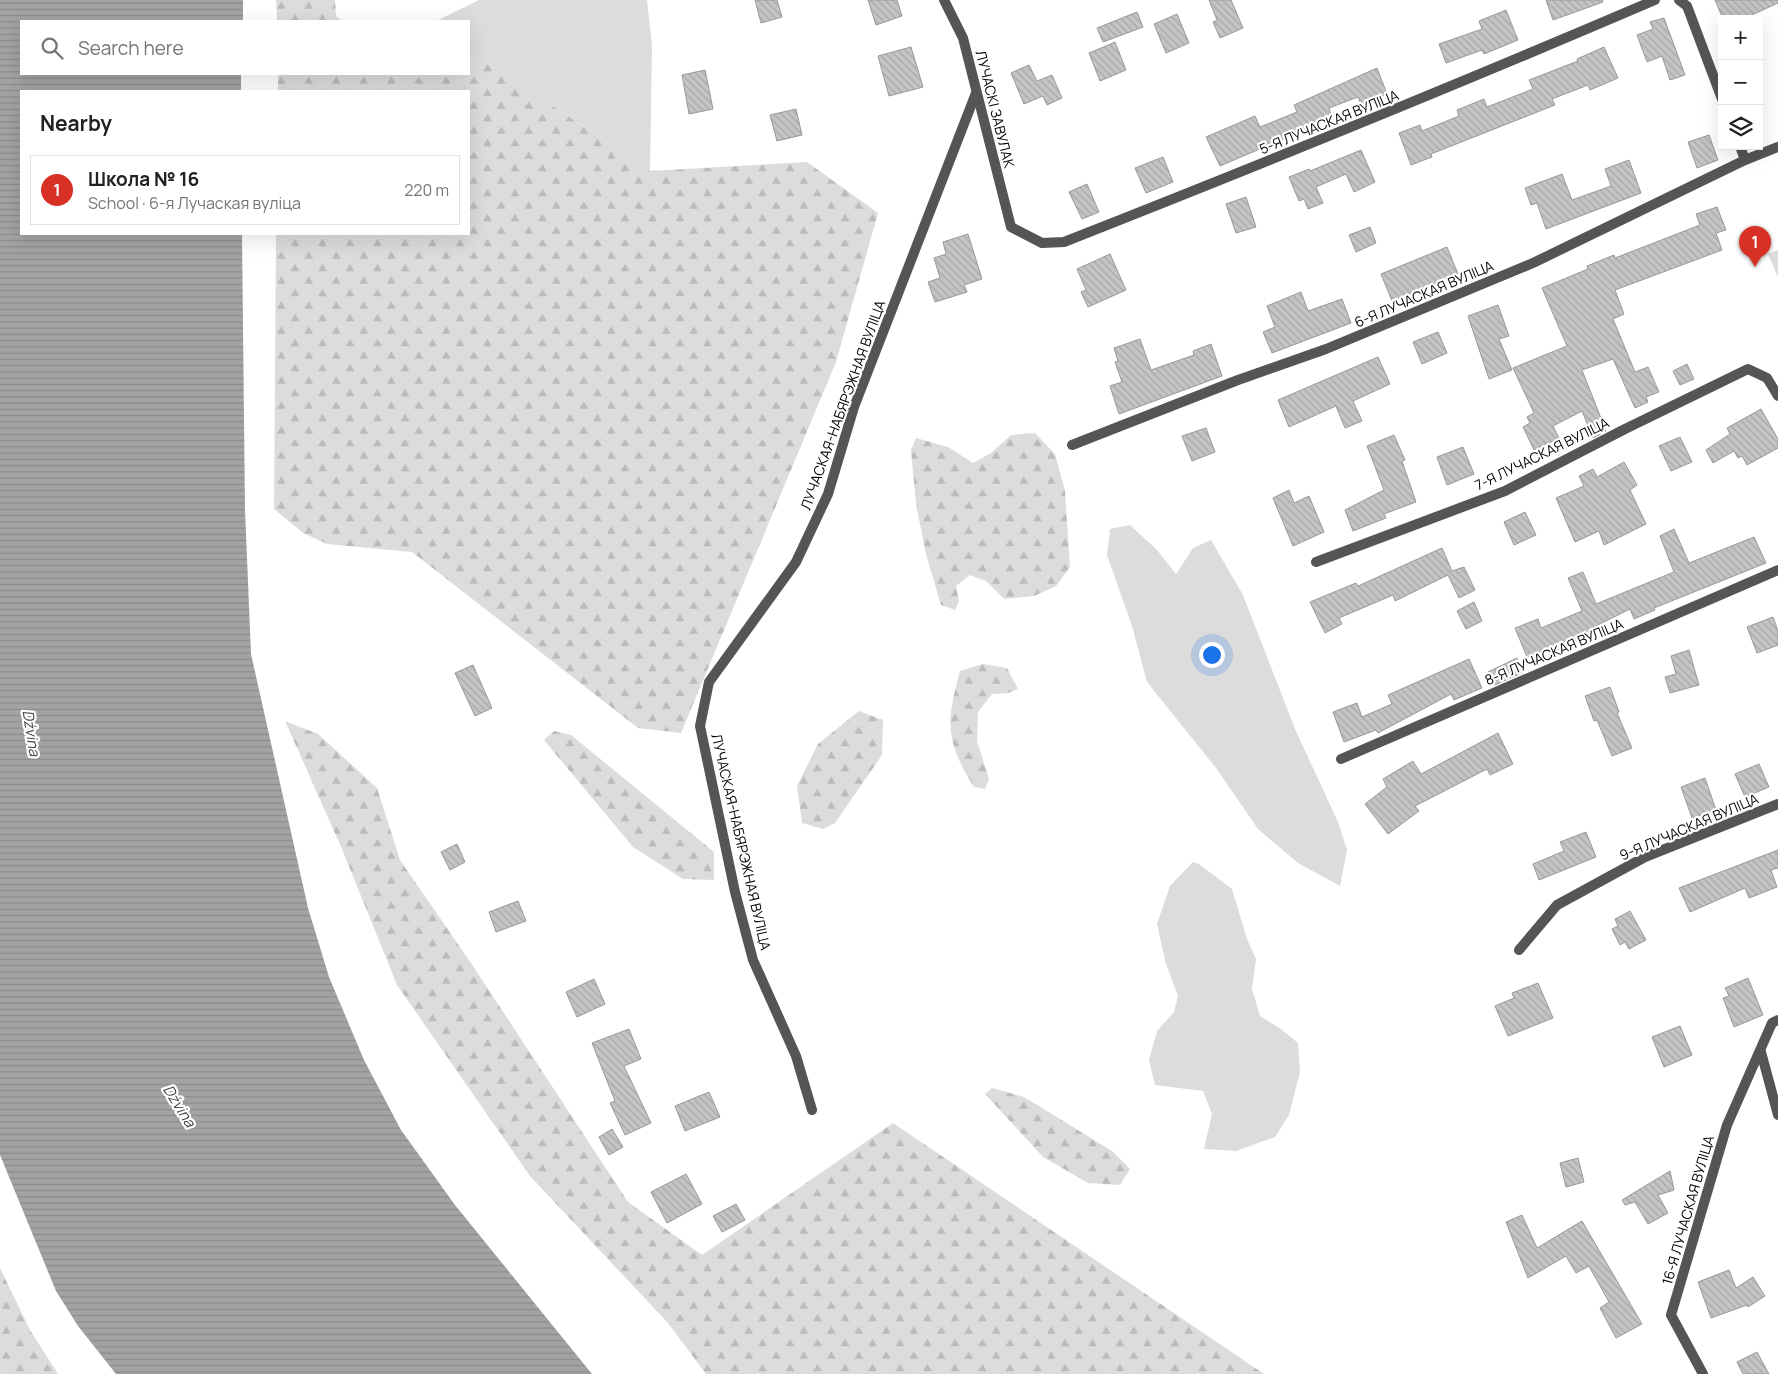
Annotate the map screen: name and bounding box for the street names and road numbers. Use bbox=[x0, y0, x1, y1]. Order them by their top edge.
street label: ЛУЧАСКІ ЗАВУЛАК bbox=[972, 48, 1019, 170]
street label: 5-Я ЛУЧАСКАЯ ВУЛІЦА bbox=[1256, 85, 1401, 158]
street label: 6-Я ЛУЧАСКАЯ ВУЛІЦА bbox=[1351, 256, 1496, 331]
street label: ЛУЧАСКАЯ-НАБЯРЭЖНАЯ ВУЛІЦА bbox=[796, 297, 889, 512]
street label: 7-Я ЛУЧАСКАЯ ВУЛІЦА bbox=[1471, 413, 1612, 494]
street label: 8-Я ЛУЧАСКАЯ ВУЛІЦА bbox=[1482, 614, 1626, 689]
street label: ЛУЧАСКАЯ-НАБЯРЭЖНАЯ ВУЛІЦА bbox=[707, 732, 776, 952]
street label: 9-Я ЛУЧАСКАЯ ВУЛІЦА bbox=[1616, 789, 1761, 864]
street label: 16-Я ЛУЧАСКАЯ ВУЛІЦА bbox=[1657, 1133, 1718, 1287]

